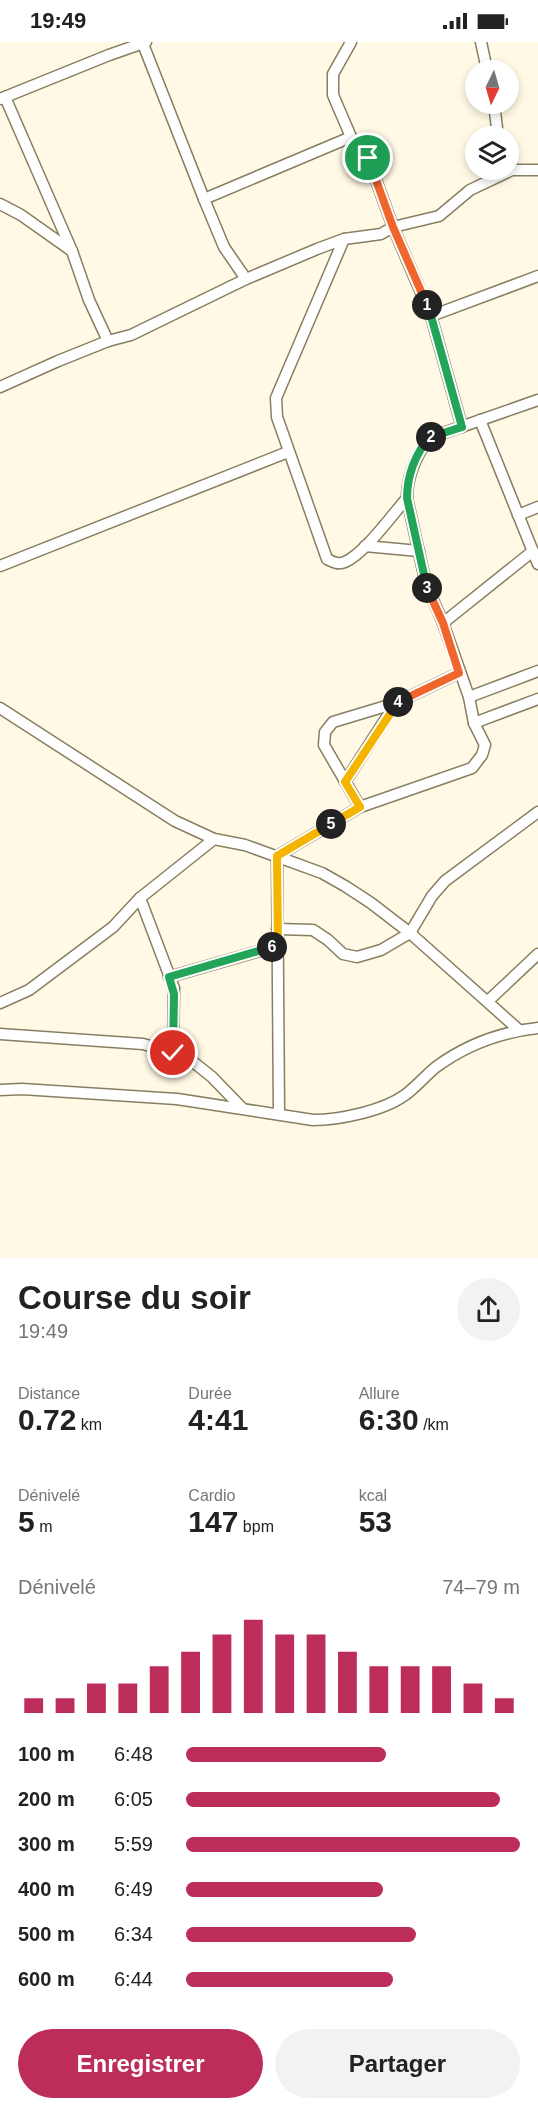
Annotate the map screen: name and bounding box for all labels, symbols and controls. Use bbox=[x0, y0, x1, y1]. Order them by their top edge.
text: 19:49 bbox=[30, 8, 86, 33]
north arrow bbox=[465, 60, 519, 114]
map controls bbox=[465, 60, 519, 180]
button: layers bbox=[465, 126, 519, 180]
pin bbox=[342, 132, 393, 183]
icon: arrive bbox=[351, 141, 384, 174]
pin: 1 bbox=[412, 290, 442, 320]
text: 1 bbox=[423, 296, 431, 313]
pin: 2 bbox=[416, 422, 446, 452]
text: 2 bbox=[427, 428, 435, 445]
pin: 3 bbox=[412, 573, 442, 603]
text: 3 bbox=[423, 579, 431, 596]
pin: 4 bbox=[383, 687, 413, 717]
text: 4 bbox=[394, 693, 402, 710]
pin: 5 bbox=[316, 809, 346, 839]
text: 5 bbox=[327, 815, 335, 832]
pin: 6 bbox=[257, 932, 287, 962]
text: 6 bbox=[268, 938, 276, 955]
pin bbox=[147, 1027, 198, 1078]
icon: check bbox=[156, 1036, 189, 1069]
button: share bbox=[457, 1278, 520, 1341]
text: Course du soir bbox=[18, 1279, 251, 1316]
text: 19:49 bbox=[18, 1320, 68, 1342]
text: Distance bbox=[18, 1385, 80, 1402]
text: Durée bbox=[188, 1385, 232, 1402]
text: Allure bbox=[359, 1385, 400, 1402]
text: 0.72 bbox=[18, 1403, 76, 1436]
text: 4:41 bbox=[188, 1403, 248, 1436]
text: 6:30 bbox=[359, 1403, 419, 1436]
text: km bbox=[76, 1416, 102, 1433]
text: /km bbox=[419, 1416, 449, 1433]
text: Dénivelé bbox=[18, 1487, 80, 1504]
text: Cardio bbox=[188, 1487, 235, 1504]
text: kcal bbox=[359, 1487, 387, 1504]
text: 5 bbox=[18, 1505, 35, 1538]
text: 147 bbox=[188, 1505, 238, 1538]
text: 53 bbox=[359, 1505, 392, 1538]
text: m bbox=[35, 1518, 52, 1535]
text: bpm bbox=[238, 1518, 274, 1535]
text: Dénivelé bbox=[18, 1576, 96, 1598]
text: 74–79 m bbox=[442, 1576, 520, 1598]
text: 100 m bbox=[18, 1743, 75, 1765]
text: 6:48 bbox=[114, 1743, 153, 1765]
text: 200 m bbox=[18, 1788, 75, 1810]
text: 6:05 bbox=[114, 1788, 153, 1810]
text: 300 m bbox=[18, 1833, 75, 1855]
text: 5:59 bbox=[114, 1833, 153, 1855]
text: 400 m bbox=[18, 1878, 75, 1900]
text: 6:49 bbox=[114, 1878, 153, 1900]
text: 500 m bbox=[18, 1923, 75, 1945]
text: 6:34 bbox=[114, 1923, 153, 1945]
text: 600 m bbox=[18, 1968, 75, 1990]
text: 6:44 bbox=[114, 1968, 153, 1990]
button: Enregistrer bbox=[18, 2029, 263, 2098]
button: Partager bbox=[275, 2029, 520, 2098]

